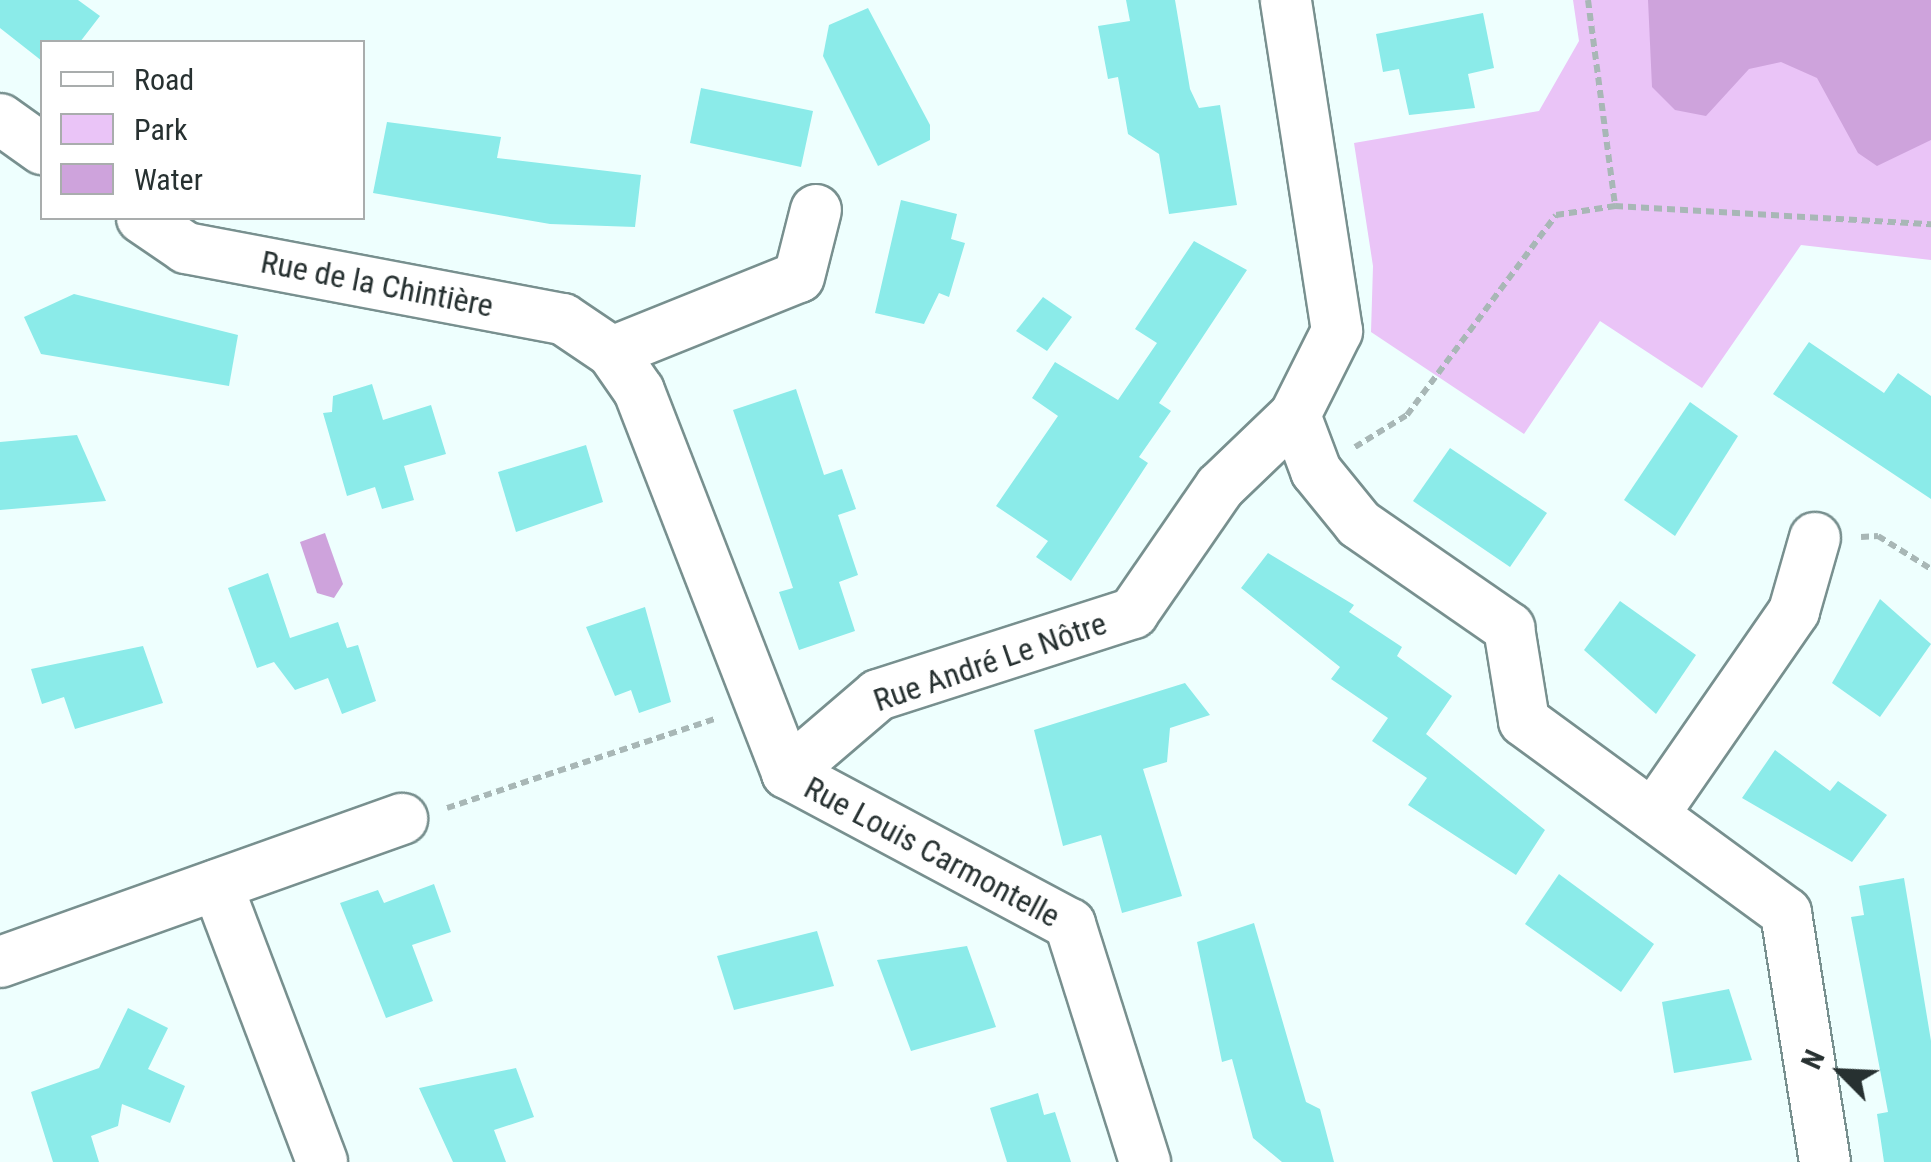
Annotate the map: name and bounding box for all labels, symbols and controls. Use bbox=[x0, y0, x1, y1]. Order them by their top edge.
legend bbox=[40, 40, 365, 220]
text: Road bbox=[134, 62, 194, 97]
text: Park bbox=[134, 112, 188, 147]
text: Water bbox=[134, 162, 203, 197]
street label: Rue de la Chintière bbox=[258, 243, 496, 325]
street label: Rue André Le Nôtre bbox=[868, 604, 1112, 720]
street label: Rue Louis Carmontelle bbox=[798, 768, 1066, 936]
north arrow bbox=[1791, 1022, 1891, 1122]
text: N bbox=[1795, 1045, 1832, 1074]

